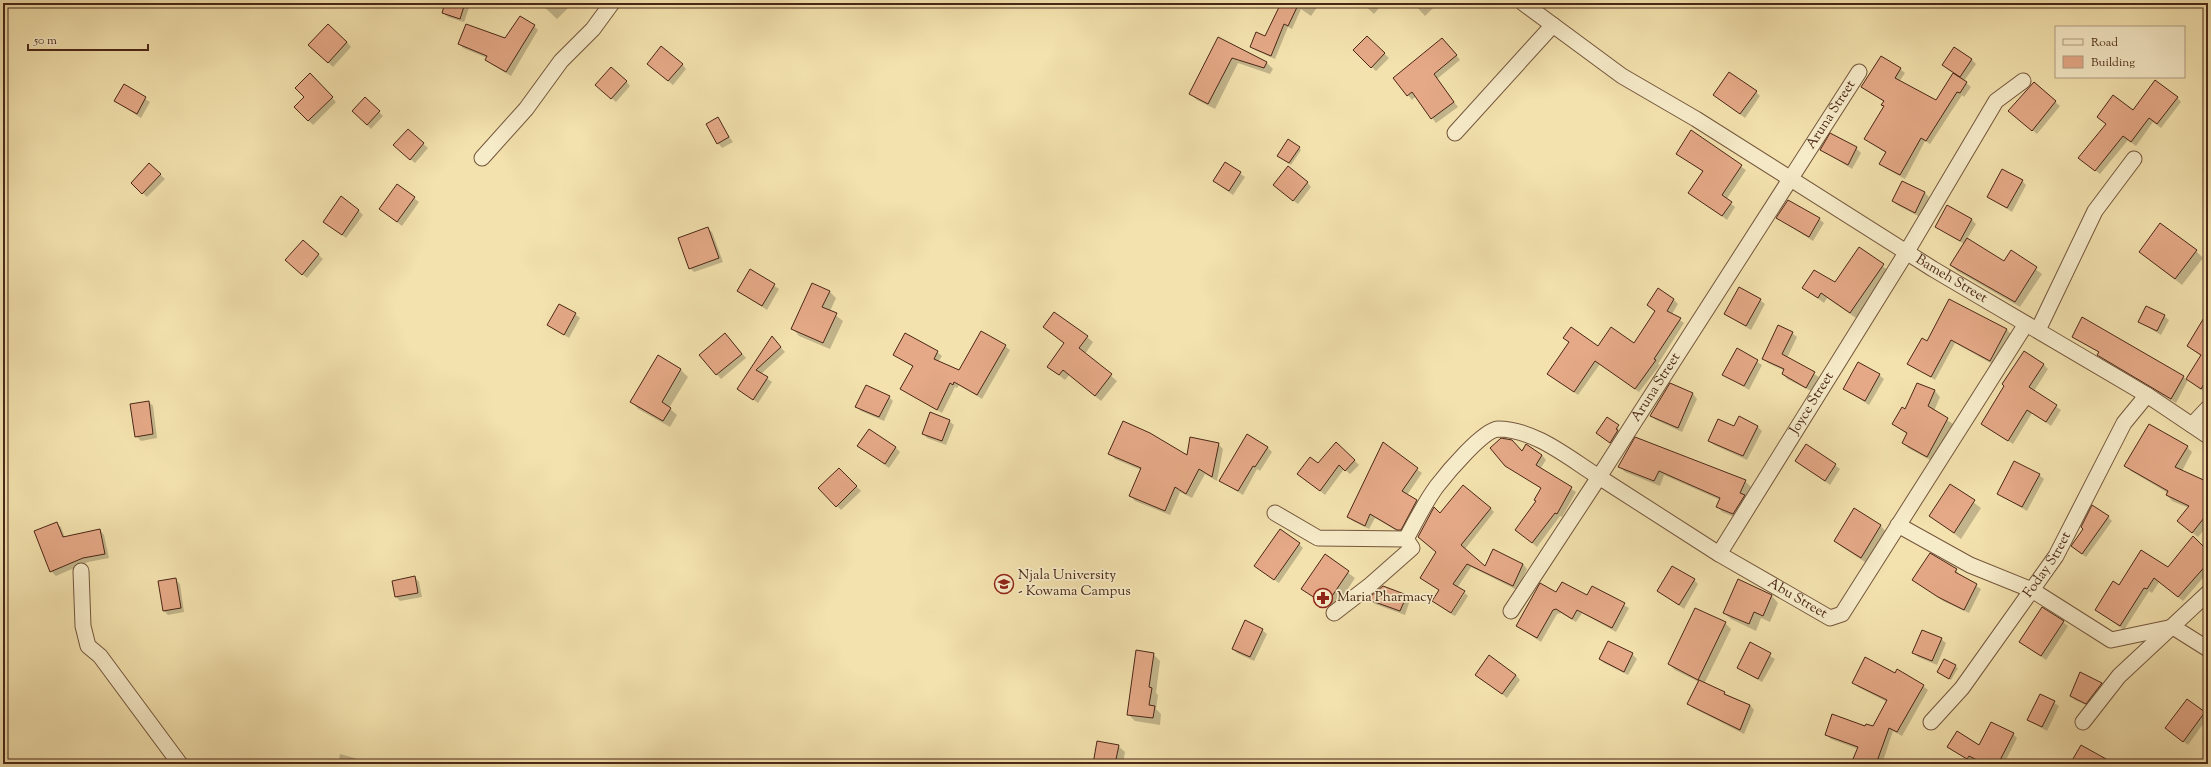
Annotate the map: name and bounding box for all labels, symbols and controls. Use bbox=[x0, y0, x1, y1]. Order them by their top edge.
scale bar bbox=[28, 26, 148, 52]
legend bbox=[2055, 26, 2185, 78]
text: 50 m bbox=[33, 32, 57, 50]
text: Road bbox=[2091, 34, 2118, 52]
text: Building bbox=[2091, 54, 2135, 72]
street label: Aruna Street bbox=[1802, 76, 1861, 153]
street label: Bameh Street bbox=[1911, 250, 1991, 309]
street label: Aruna Street bbox=[1627, 349, 1686, 426]
street label: Joyce Street bbox=[1785, 368, 1840, 440]
street label: Foday Street bbox=[2019, 528, 2077, 602]
place label: Njala University - Kowama Campus bbox=[1018, 566, 1131, 602]
school or university icon: Njala University - Kowama Campus bbox=[993, 573, 1015, 595]
street label: Abu Street bbox=[1763, 574, 1831, 624]
pharmacy icon: Maria Pharmacy bbox=[1312, 587, 1334, 609]
place label: Maria Pharmacy bbox=[1337, 588, 1433, 608]

